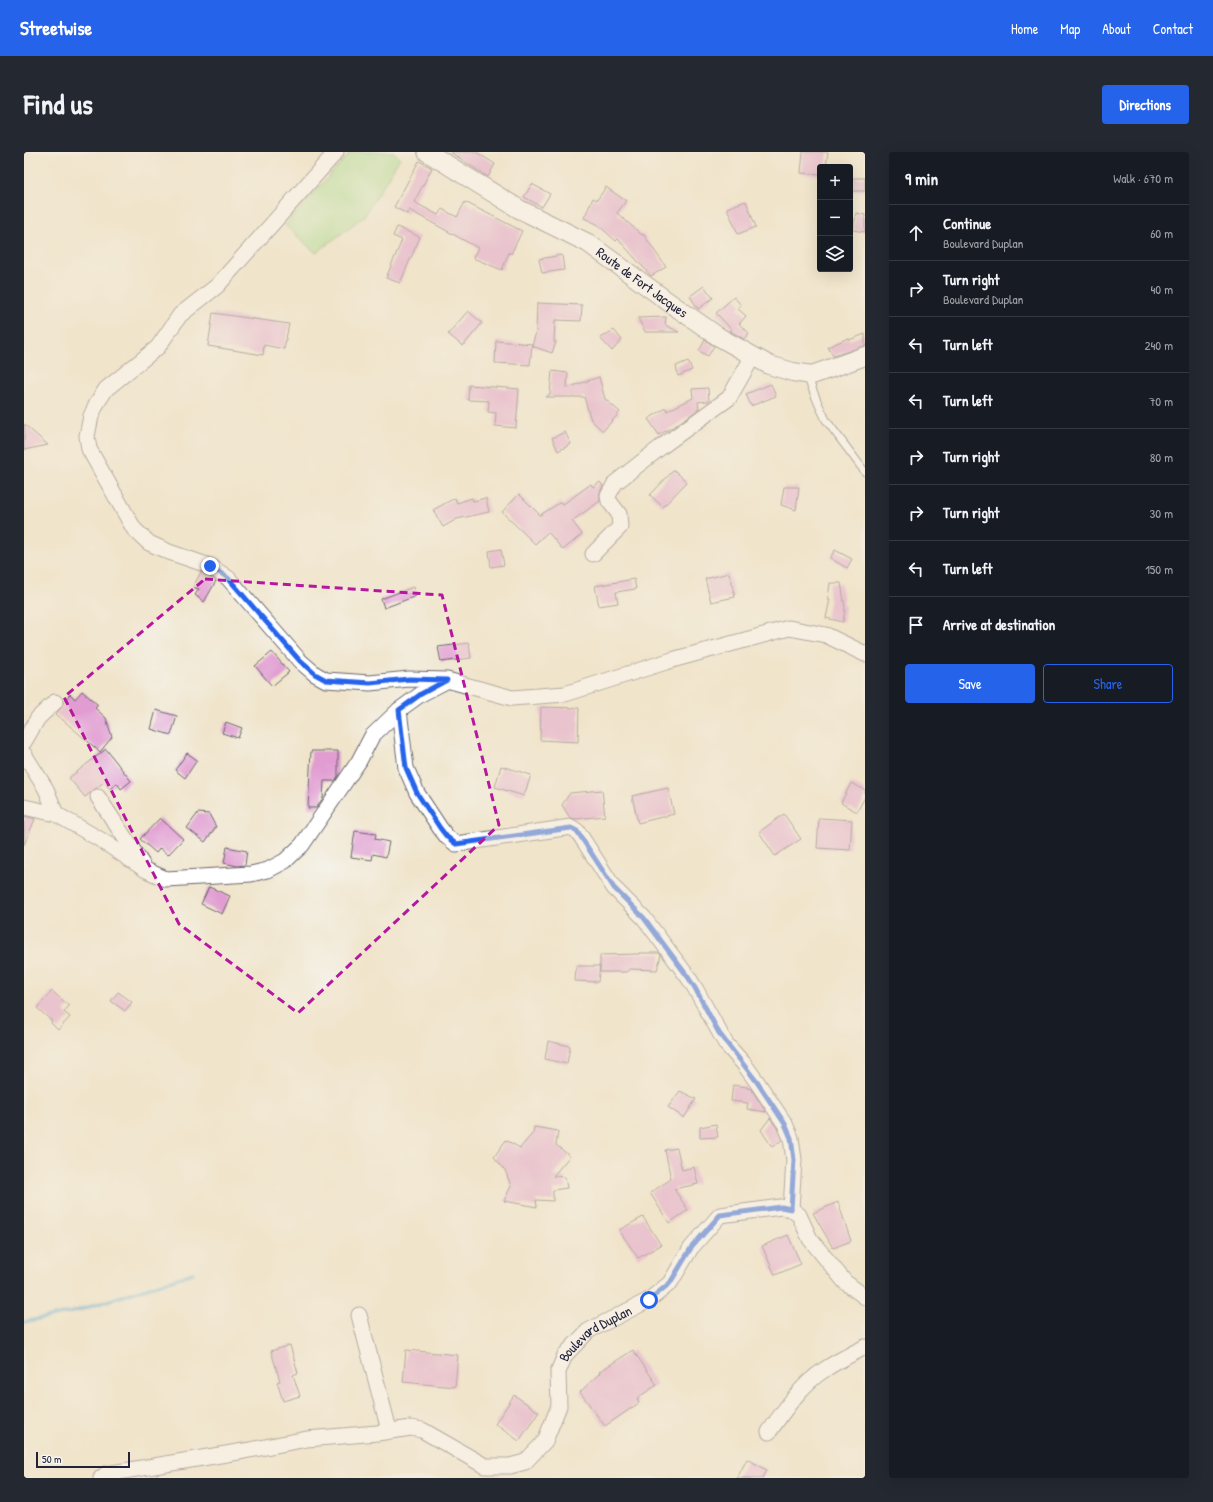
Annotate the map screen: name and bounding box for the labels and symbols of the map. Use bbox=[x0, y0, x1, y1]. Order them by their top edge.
street label: Route de Fort Jacques bbox=[593, 242, 692, 322]
route end bbox=[201, 557, 219, 575]
route start bbox=[640, 1291, 658, 1309]
street label: Boulevard Duplan bbox=[554, 1300, 635, 1364]
scale bar bbox=[36, 1450, 130, 1469]

